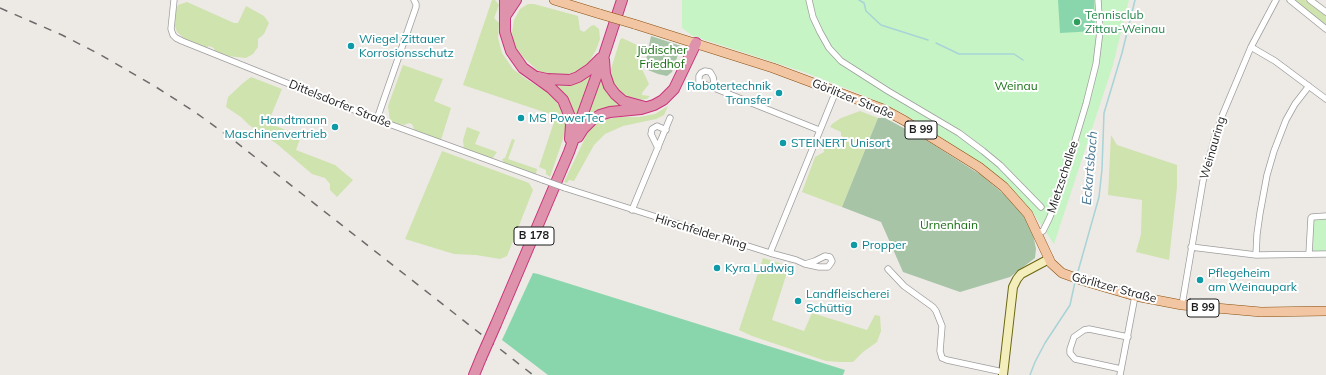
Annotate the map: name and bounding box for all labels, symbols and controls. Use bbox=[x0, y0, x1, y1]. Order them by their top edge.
place label: Tennisclub Zittau-Weinau bbox=[1085, 8, 1165, 36]
marker: Tennisclub Zittau-Weinau bbox=[1072, 17, 1082, 27]
place label: Wiegel Zittauer Korrosionsschutz bbox=[359, 32, 454, 60]
marker: Wiegel Zittauer Korrosionsschutz bbox=[346, 41, 356, 51]
park label: Jüdischer Friedhof bbox=[637, 43, 687, 71]
street label: Görlitzer Straße bbox=[810, 76, 896, 122]
street label: Dittelsdorfer Straße bbox=[287, 77, 393, 131]
place label: Robotertechnik Transfer bbox=[687, 79, 771, 107]
park label: Weinau bbox=[994, 79, 1038, 93]
marker: Robotertechnik Transfer bbox=[774, 88, 784, 98]
place label: MS PowerTec bbox=[529, 111, 604, 125]
place label: Handtmann Maschinenvertrieb bbox=[225, 113, 327, 141]
marker: MS PowerTec bbox=[516, 113, 526, 123]
street label: Weinauring bbox=[1197, 115, 1229, 181]
road number: B 99 bbox=[905, 121, 937, 139]
marker: Handtmann Maschinenvertrieb bbox=[330, 122, 340, 132]
water label: Eckartsbach bbox=[1079, 130, 1101, 206]
place label: STEINERT Unisort bbox=[791, 136, 890, 150]
marker: STEINERT Unisort bbox=[778, 138, 788, 148]
street label: Mietzschallee bbox=[1045, 139, 1081, 215]
street label: Hirschfelder Ring bbox=[653, 211, 749, 253]
park label: Urnenhain bbox=[920, 218, 978, 232]
road number: B 178 bbox=[514, 227, 554, 245]
place label: Propper bbox=[862, 238, 906, 252]
marker: Propper bbox=[849, 240, 859, 250]
place label: Kyra Ludwig bbox=[725, 261, 794, 275]
marker: Kyra Ludwig bbox=[712, 263, 722, 273]
place label: Pflegeheim am Weinaupark bbox=[1208, 266, 1297, 294]
street label: Görlitzer Straße bbox=[1070, 270, 1158, 306]
marker: Pflegeheim am Weinaupark bbox=[1195, 275, 1205, 285]
place label: Landfleischerei Schüttig bbox=[806, 287, 889, 315]
marker: Landfleischerei Schüttig bbox=[793, 296, 803, 306]
road number: B 99 bbox=[1187, 299, 1219, 317]

